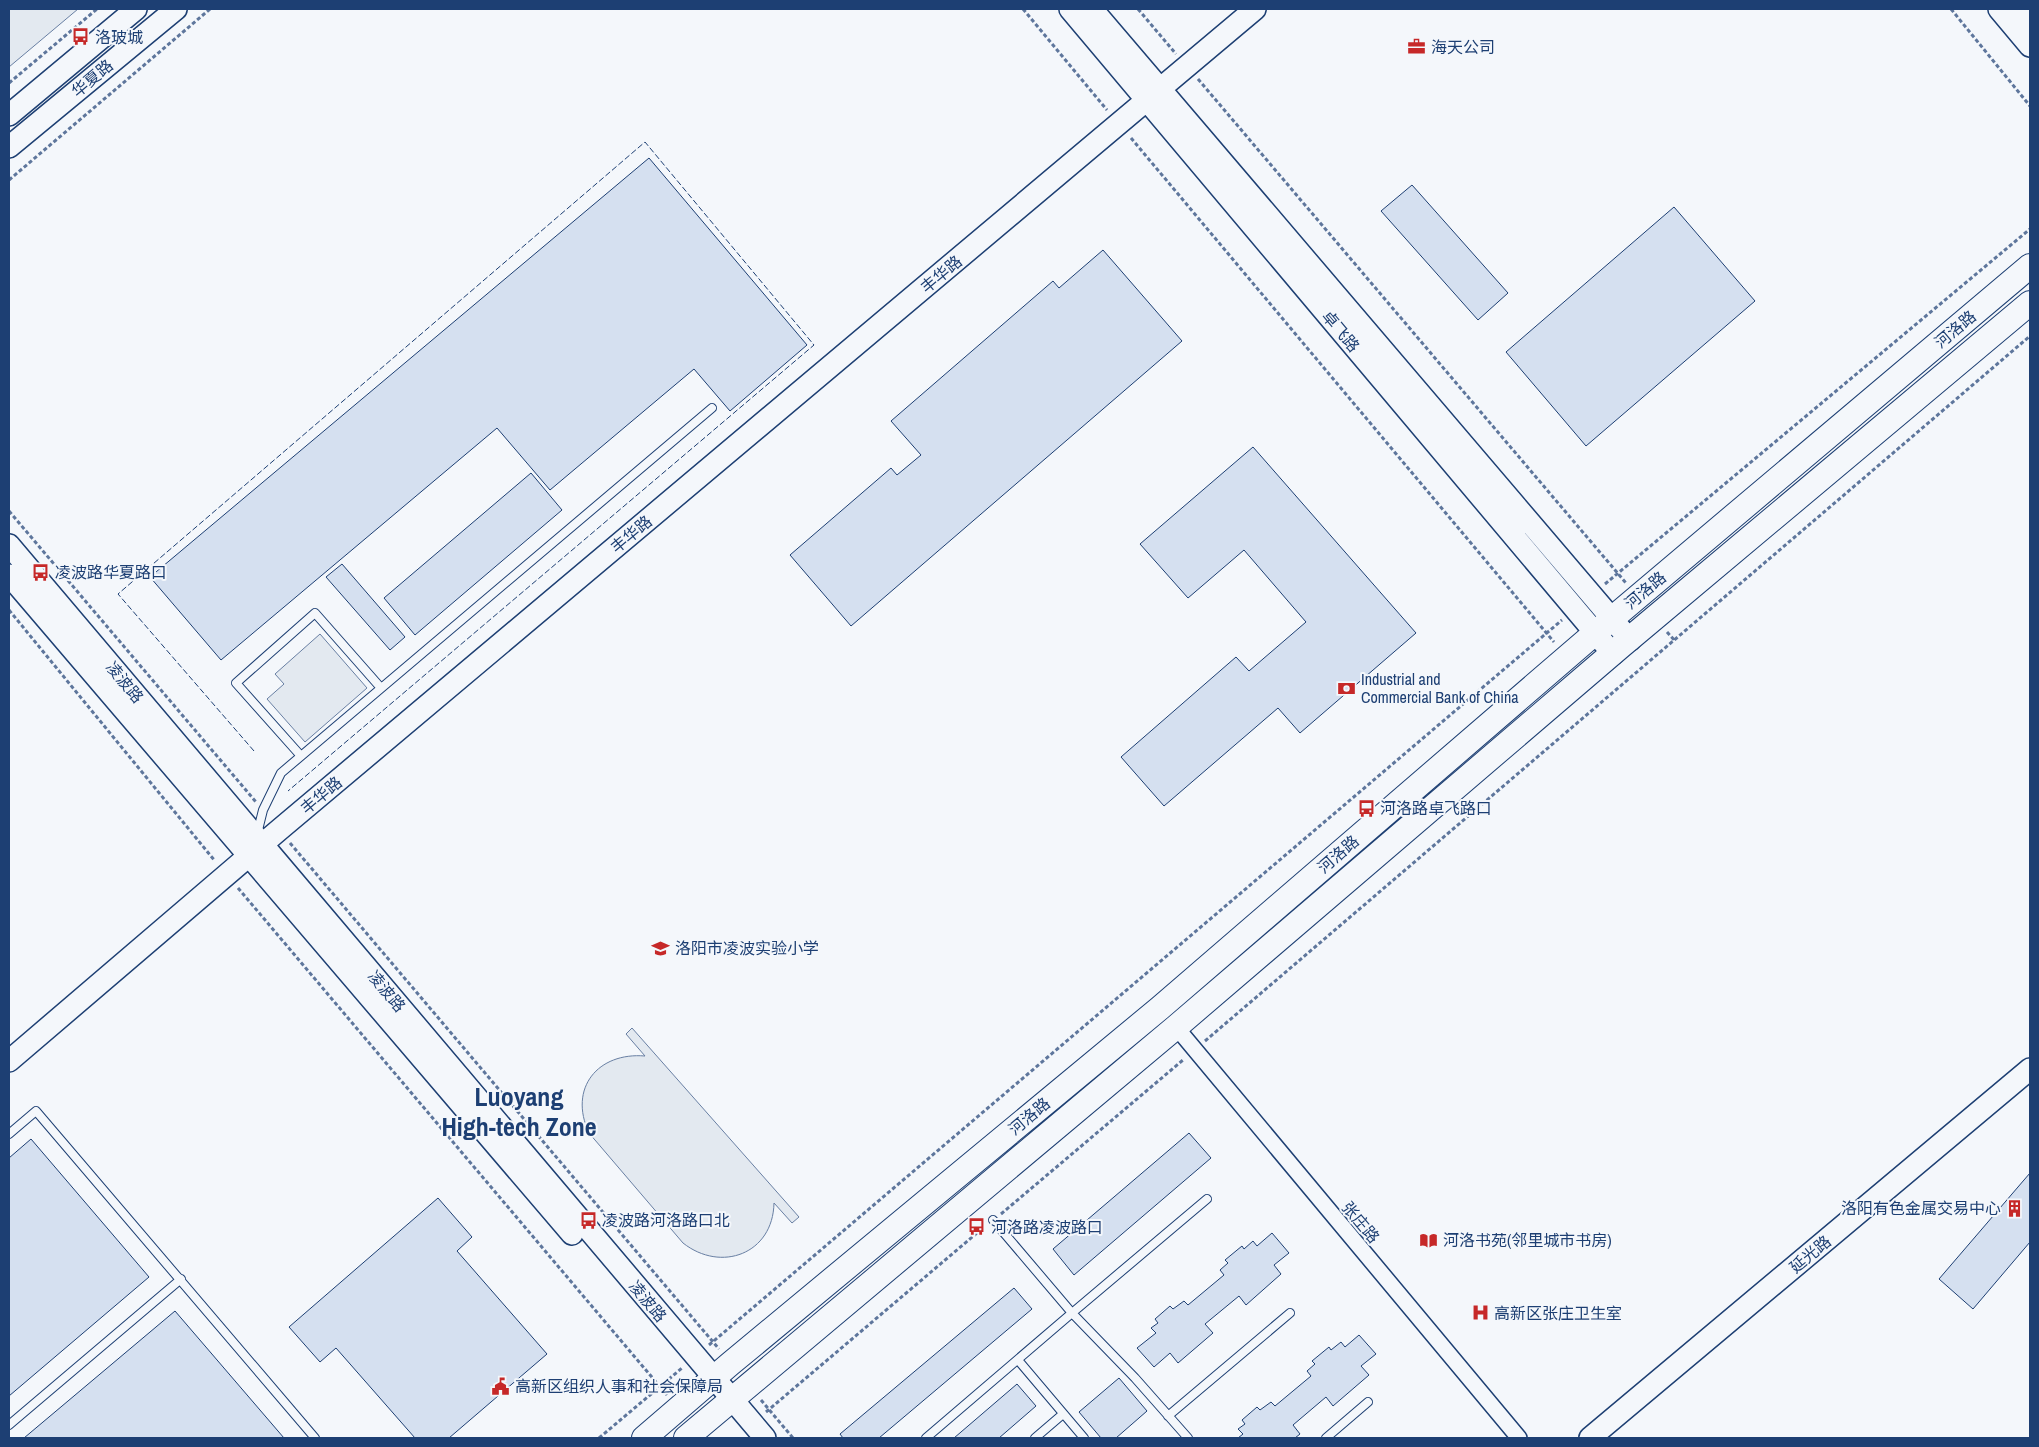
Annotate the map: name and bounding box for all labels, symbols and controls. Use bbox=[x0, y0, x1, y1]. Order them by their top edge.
place label: 洛玻城 bbox=[95, 26, 143, 48]
bus stop icon: 洛玻城 bbox=[71, 27, 91, 47]
place label: 海天公司 bbox=[1431, 36, 1495, 58]
office icon: 海天公司 bbox=[1407, 37, 1427, 57]
street label: 华夏路 bbox=[67, 54, 117, 102]
street label: 丰华路 bbox=[916, 250, 966, 298]
street label: 河洛路 bbox=[1930, 305, 1980, 353]
street label: 卓飞路 bbox=[1317, 306, 1365, 356]
street label: 丰华路 bbox=[606, 510, 656, 558]
place label: 凌波路华夏路口 bbox=[55, 561, 167, 583]
bus stop icon: 凌波路华夏路口 bbox=[31, 562, 51, 582]
street label: 河洛路 bbox=[1620, 566, 1670, 614]
street label: 凌波路 bbox=[101, 657, 149, 707]
place label: Industrial and Commercial Bank of China bbox=[1361, 668, 1519, 708]
bank icon: Industrial and Commercial Bank of China bbox=[1337, 678, 1357, 698]
street label: 丰华路 bbox=[296, 771, 346, 819]
place label: 河洛路卓飞路口 bbox=[1380, 797, 1492, 819]
bus stop icon: 河洛路卓飞路口 bbox=[1356, 798, 1376, 818]
street label: 河洛路 bbox=[1313, 830, 1363, 878]
place label: 洛阳市凌波实验小学 bbox=[675, 937, 819, 959]
school or university icon: 洛阳市凌波实验小学 bbox=[651, 938, 671, 958]
street label: 凌波路 bbox=[363, 966, 411, 1016]
district label: Luoyang High-tech Zone bbox=[441, 1079, 597, 1144]
street label: 河洛路 bbox=[1004, 1092, 1054, 1140]
street label: 张庄路 bbox=[1337, 1197, 1385, 1247]
place label: 洛阳有色金属交易中心 bbox=[1841, 1197, 2001, 1219]
building icon: 洛阳有色金属交易中心 bbox=[2005, 1198, 2025, 1218]
place label: 凌波路河洛路口北 bbox=[602, 1209, 730, 1231]
bus stop icon: 凌波路河洛路口北 bbox=[578, 1210, 598, 1230]
place label: 河洛路凌波路口 bbox=[991, 1216, 1103, 1238]
bus stop icon: 河洛路凌波路口 bbox=[967, 1217, 987, 1237]
place label: 河洛书苑(邻里城市书房) bbox=[1443, 1229, 1612, 1251]
library icon: 河洛书苑(邻里城市书房) bbox=[1419, 1230, 1439, 1250]
street label: 延光路 bbox=[1785, 1230, 1835, 1278]
street label: 凌波路 bbox=[624, 1276, 672, 1326]
place label: 高新区张庄卫生室 bbox=[1494, 1302, 1622, 1324]
hospital icon: 高新区张庄卫生室 bbox=[1470, 1303, 1490, 1323]
place label: 高新区组织人事和社会保障局 bbox=[515, 1375, 723, 1397]
public building icon: 高新区组织人事和社会保障局 bbox=[491, 1376, 511, 1396]

